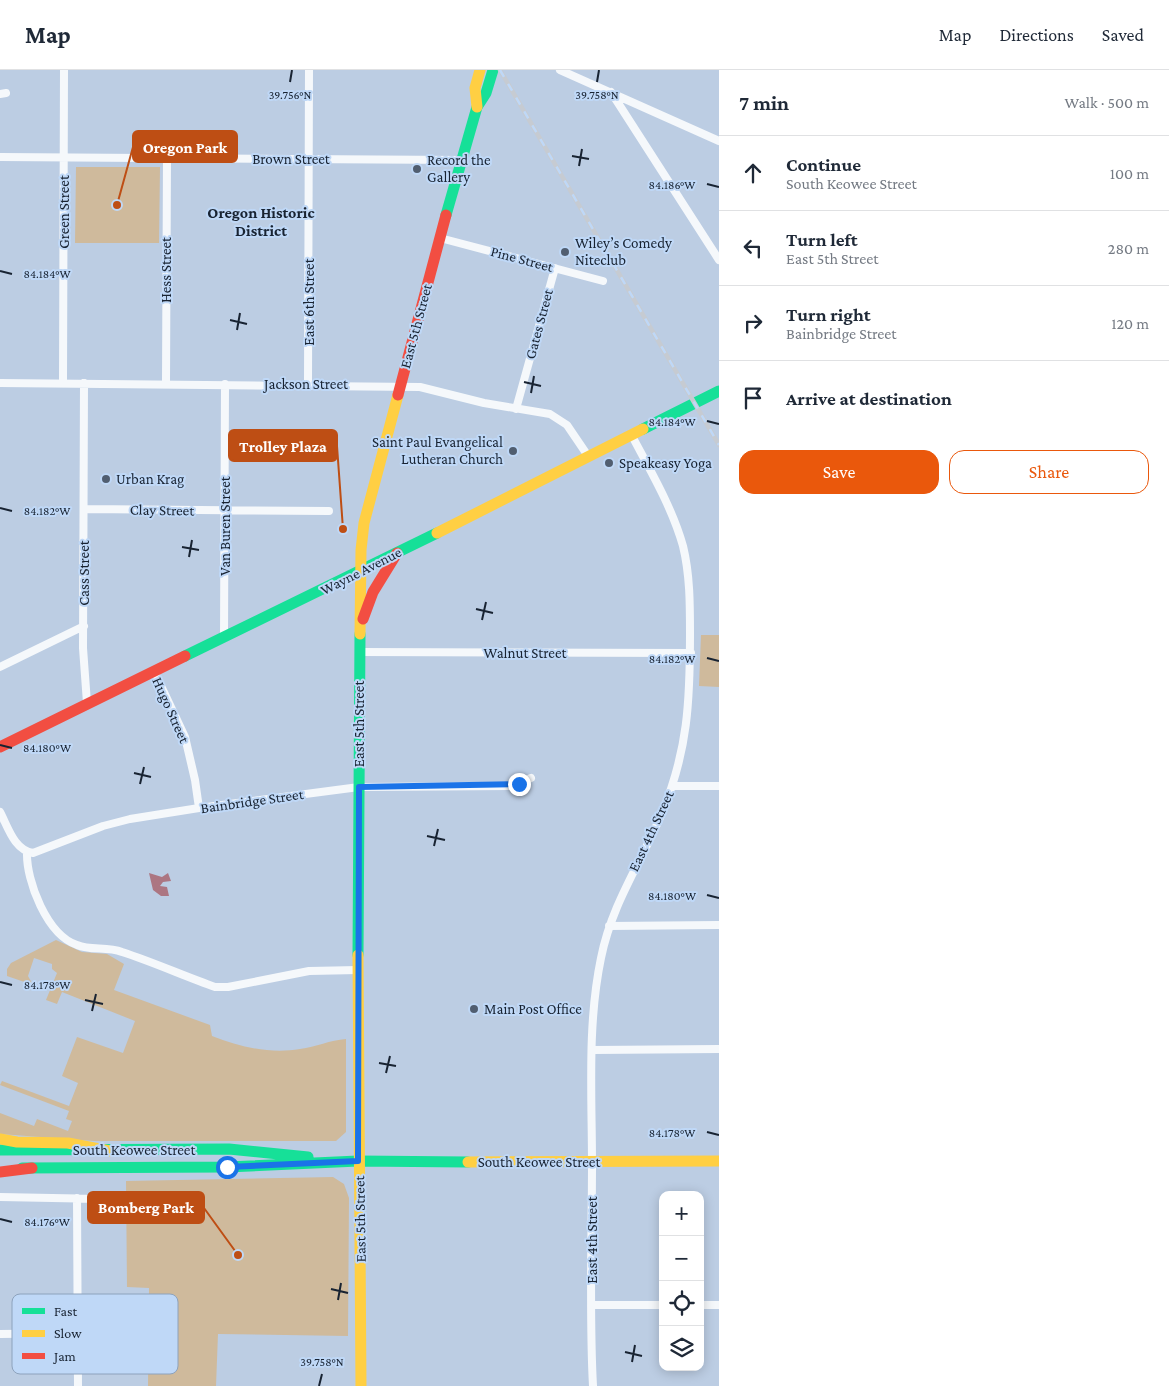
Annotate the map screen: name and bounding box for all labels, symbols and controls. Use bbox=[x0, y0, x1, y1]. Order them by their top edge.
text: Map bbox=[25, 21, 71, 48]
text: Map bbox=[939, 25, 971, 45]
text: Directions bbox=[999, 25, 1074, 45]
text: Saved bbox=[1102, 25, 1144, 45]
text: 39.756°N bbox=[269, 88, 311, 102]
text: 39.758°N bbox=[575, 88, 619, 102]
text: 7 min bbox=[739, 91, 789, 115]
text: Walk · 500 m bbox=[1064, 94, 1149, 111]
callout: Oregon Park bbox=[133, 131, 237, 162]
text: Oregon Park bbox=[143, 139, 228, 156]
street label: Brown Street bbox=[252, 151, 331, 167]
place label: Record the Gallery bbox=[427, 152, 491, 186]
text: Continue bbox=[786, 154, 861, 175]
icon: ahead bbox=[739, 159, 767, 187]
marker: Record the Gallery bbox=[411, 163, 423, 175]
text: 100 m bbox=[1110, 165, 1149, 182]
street label: Green Street bbox=[56, 174, 72, 249]
text: South Keowee Street bbox=[786, 175, 917, 192]
text: 84.186°W bbox=[649, 178, 695, 192]
district label: Oregon Historic District bbox=[207, 204, 315, 239]
text: Turn left bbox=[786, 229, 858, 250]
icon: left bbox=[739, 234, 767, 262]
place label: Wiley’s Comedy Niteclub bbox=[575, 235, 672, 268]
street label: Hess Street bbox=[158, 236, 174, 303]
text: 280 m bbox=[1108, 240, 1149, 257]
street label: Pine Street bbox=[489, 243, 556, 275]
marker: Wiley’s Comedy Niteclub bbox=[559, 246, 571, 258]
text: East 5th Street bbox=[786, 250, 879, 267]
street label: East 6th Street bbox=[301, 257, 317, 346]
text: 84.184°W bbox=[23, 267, 71, 281]
street label: East 5th Street bbox=[397, 281, 435, 370]
street label: Gates Street bbox=[522, 286, 556, 361]
text: Turn right bbox=[786, 304, 871, 325]
icon: right bbox=[739, 309, 767, 337]
text: 120 m bbox=[1111, 315, 1149, 332]
text: Bainbridge Street bbox=[786, 325, 897, 342]
street label: Jackson Street bbox=[262, 376, 349, 393]
icon: arrive bbox=[739, 384, 767, 412]
text: Arrive at destination bbox=[786, 388, 952, 409]
text: 84.184°W bbox=[648, 415, 696, 429]
callout: Trolley Plaza bbox=[229, 430, 337, 461]
place label: Saint Paul Evangelical Lutheran Church bbox=[372, 434, 503, 467]
text: Trolley Plaza bbox=[239, 438, 327, 455]
marker: Saint Paul Evangelical Lutheran Church bbox=[507, 445, 519, 457]
button: Save bbox=[739, 450, 939, 494]
button: Share bbox=[949, 450, 1149, 494]
place label: Speakeasy Yoga bbox=[619, 455, 712, 472]
marker: Speakeasy Yoga bbox=[603, 457, 615, 469]
place label: Urban Krag bbox=[116, 471, 184, 488]
marker: Urban Krag bbox=[100, 473, 112, 485]
street label: Van Buren Street bbox=[217, 475, 233, 576]
street label: Clay Street bbox=[130, 501, 195, 520]
text: 84.182°W bbox=[24, 504, 70, 518]
street label: Cass Street bbox=[76, 539, 92, 606]
street label: Wayne Avenue bbox=[318, 544, 405, 599]
street label: Walnut Street bbox=[484, 645, 567, 661]
text: 84.182°W bbox=[649, 652, 695, 666]
street label: Hugo Street bbox=[148, 675, 193, 747]
street label: East 5th Street bbox=[351, 680, 367, 767]
text: 84.180°W bbox=[23, 741, 71, 755]
route end bbox=[508, 773, 531, 796]
street label: Bainbridge Street bbox=[200, 786, 306, 817]
street label: East 4th Street bbox=[625, 787, 677, 874]
text: 84.180°W bbox=[648, 889, 696, 903]
text: 84.178°W bbox=[24, 978, 70, 992]
place label: Main Post Office bbox=[484, 1001, 582, 1017]
marker: Main Post Office bbox=[468, 1003, 480, 1015]
text: 84.178°W bbox=[649, 1126, 695, 1140]
street label: South Keowee Street bbox=[73, 1142, 196, 1158]
street label: South Keowee Street bbox=[478, 1154, 601, 1170]
route start bbox=[216, 1156, 239, 1179]
street label: East 5th Street bbox=[351, 1174, 369, 1263]
map controls bbox=[659, 1191, 704, 1371]
button: + bbox=[659, 1191, 704, 1236]
callout: Bomberg Park bbox=[88, 1192, 204, 1223]
street label: East 4th Street bbox=[584, 1195, 600, 1284]
text: Bomberg Park bbox=[98, 1199, 194, 1216]
text: 84.176°W bbox=[24, 1215, 70, 1229]
button: − bbox=[659, 1236, 704, 1281]
button: locate bbox=[659, 1281, 704, 1326]
legend bbox=[12, 1294, 178, 1374]
text: Fast bbox=[54, 1303, 78, 1319]
text: Slow bbox=[54, 1325, 82, 1341]
button: layers bbox=[659, 1326, 704, 1371]
text: Jam bbox=[52, 1348, 76, 1364]
text: 39.758°N bbox=[300, 1355, 344, 1369]

